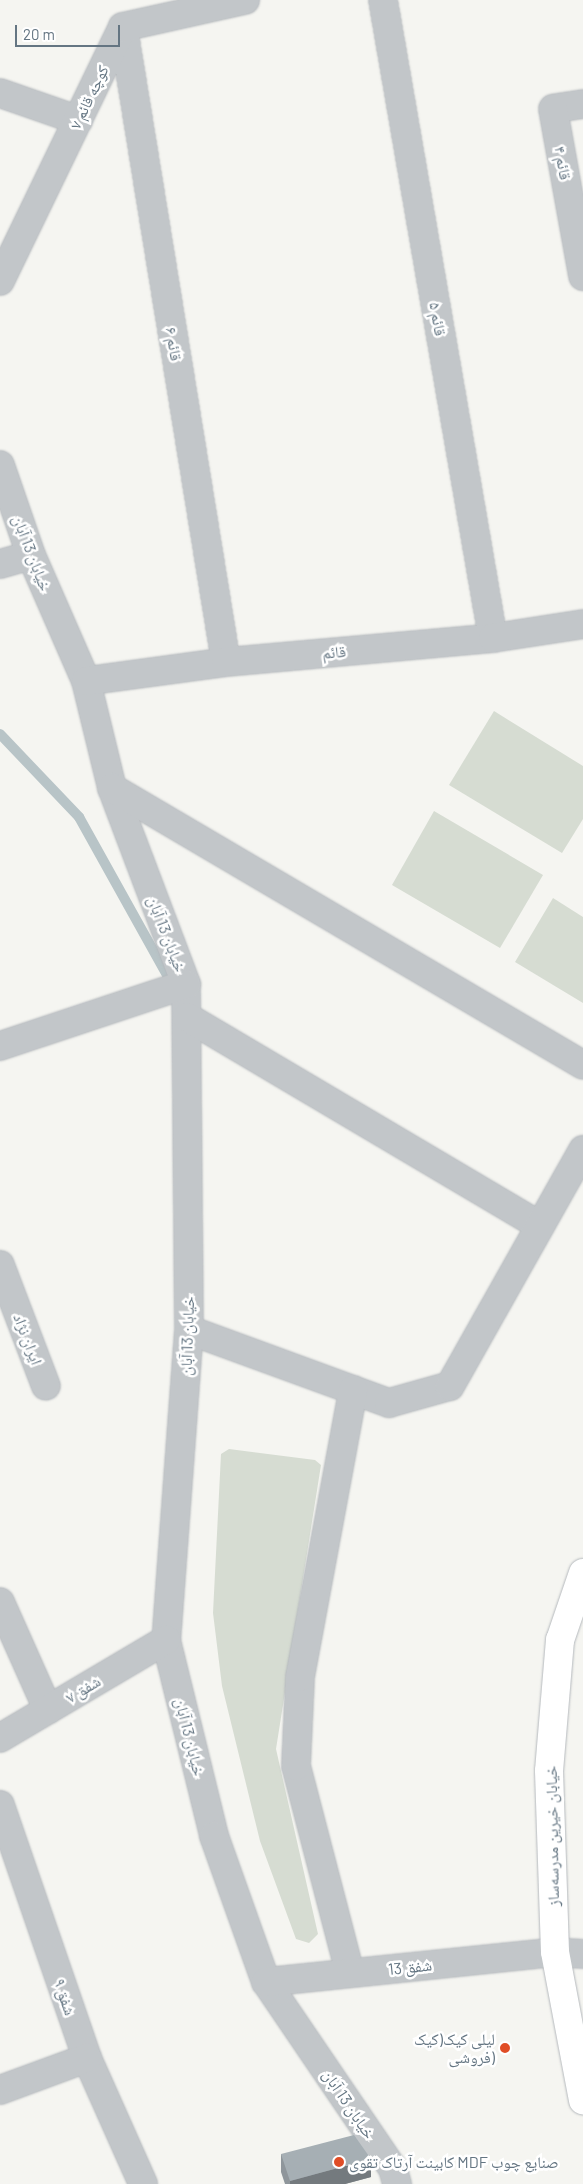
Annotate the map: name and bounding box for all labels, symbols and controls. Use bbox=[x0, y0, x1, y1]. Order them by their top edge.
scale bar bbox=[18, 15, 122, 47]
text: 20 m bbox=[23, 25, 55, 43]
street label: کوچه قائم ۷ bbox=[65, 62, 113, 132]
street label: قائم ۴ bbox=[551, 145, 575, 181]
street label: قائم ۵ bbox=[426, 301, 450, 337]
street label: قائم ۶ bbox=[162, 326, 186, 362]
street label: خیابان 13 آبان bbox=[9, 512, 55, 594]
street label: قائم bbox=[321, 641, 347, 663]
street label: خیابان 13 آبان bbox=[144, 893, 190, 975]
street label: خیابان 13 آبان bbox=[176, 1296, 198, 1376]
street label: ایران نژاد bbox=[9, 1311, 47, 1367]
street label: شفق ۷ bbox=[62, 1671, 104, 1707]
street label: خیابان 13 آبان bbox=[171, 1696, 209, 1778]
street label: خیابان خیرین مدرسه‌ساز bbox=[541, 1765, 563, 1907]
street label: شفق 13 bbox=[387, 1955, 433, 1979]
street label: شفق ۹ bbox=[50, 1976, 80, 2018]
place label: لیلی کیک(کیک فروشی) bbox=[414, 2029, 495, 2067]
marker: لیلی کیک(کیک فروشی) bbox=[499, 2042, 511, 2054]
street label: خیابان 13 آبان bbox=[319, 2066, 379, 2142]
place label: کابینت آرتاک تقوی MDF صنایع چوب bbox=[349, 2152, 559, 2172]
marker: کابینت آرتاک تقوی MDF صنایع چوب bbox=[333, 2156, 345, 2168]

